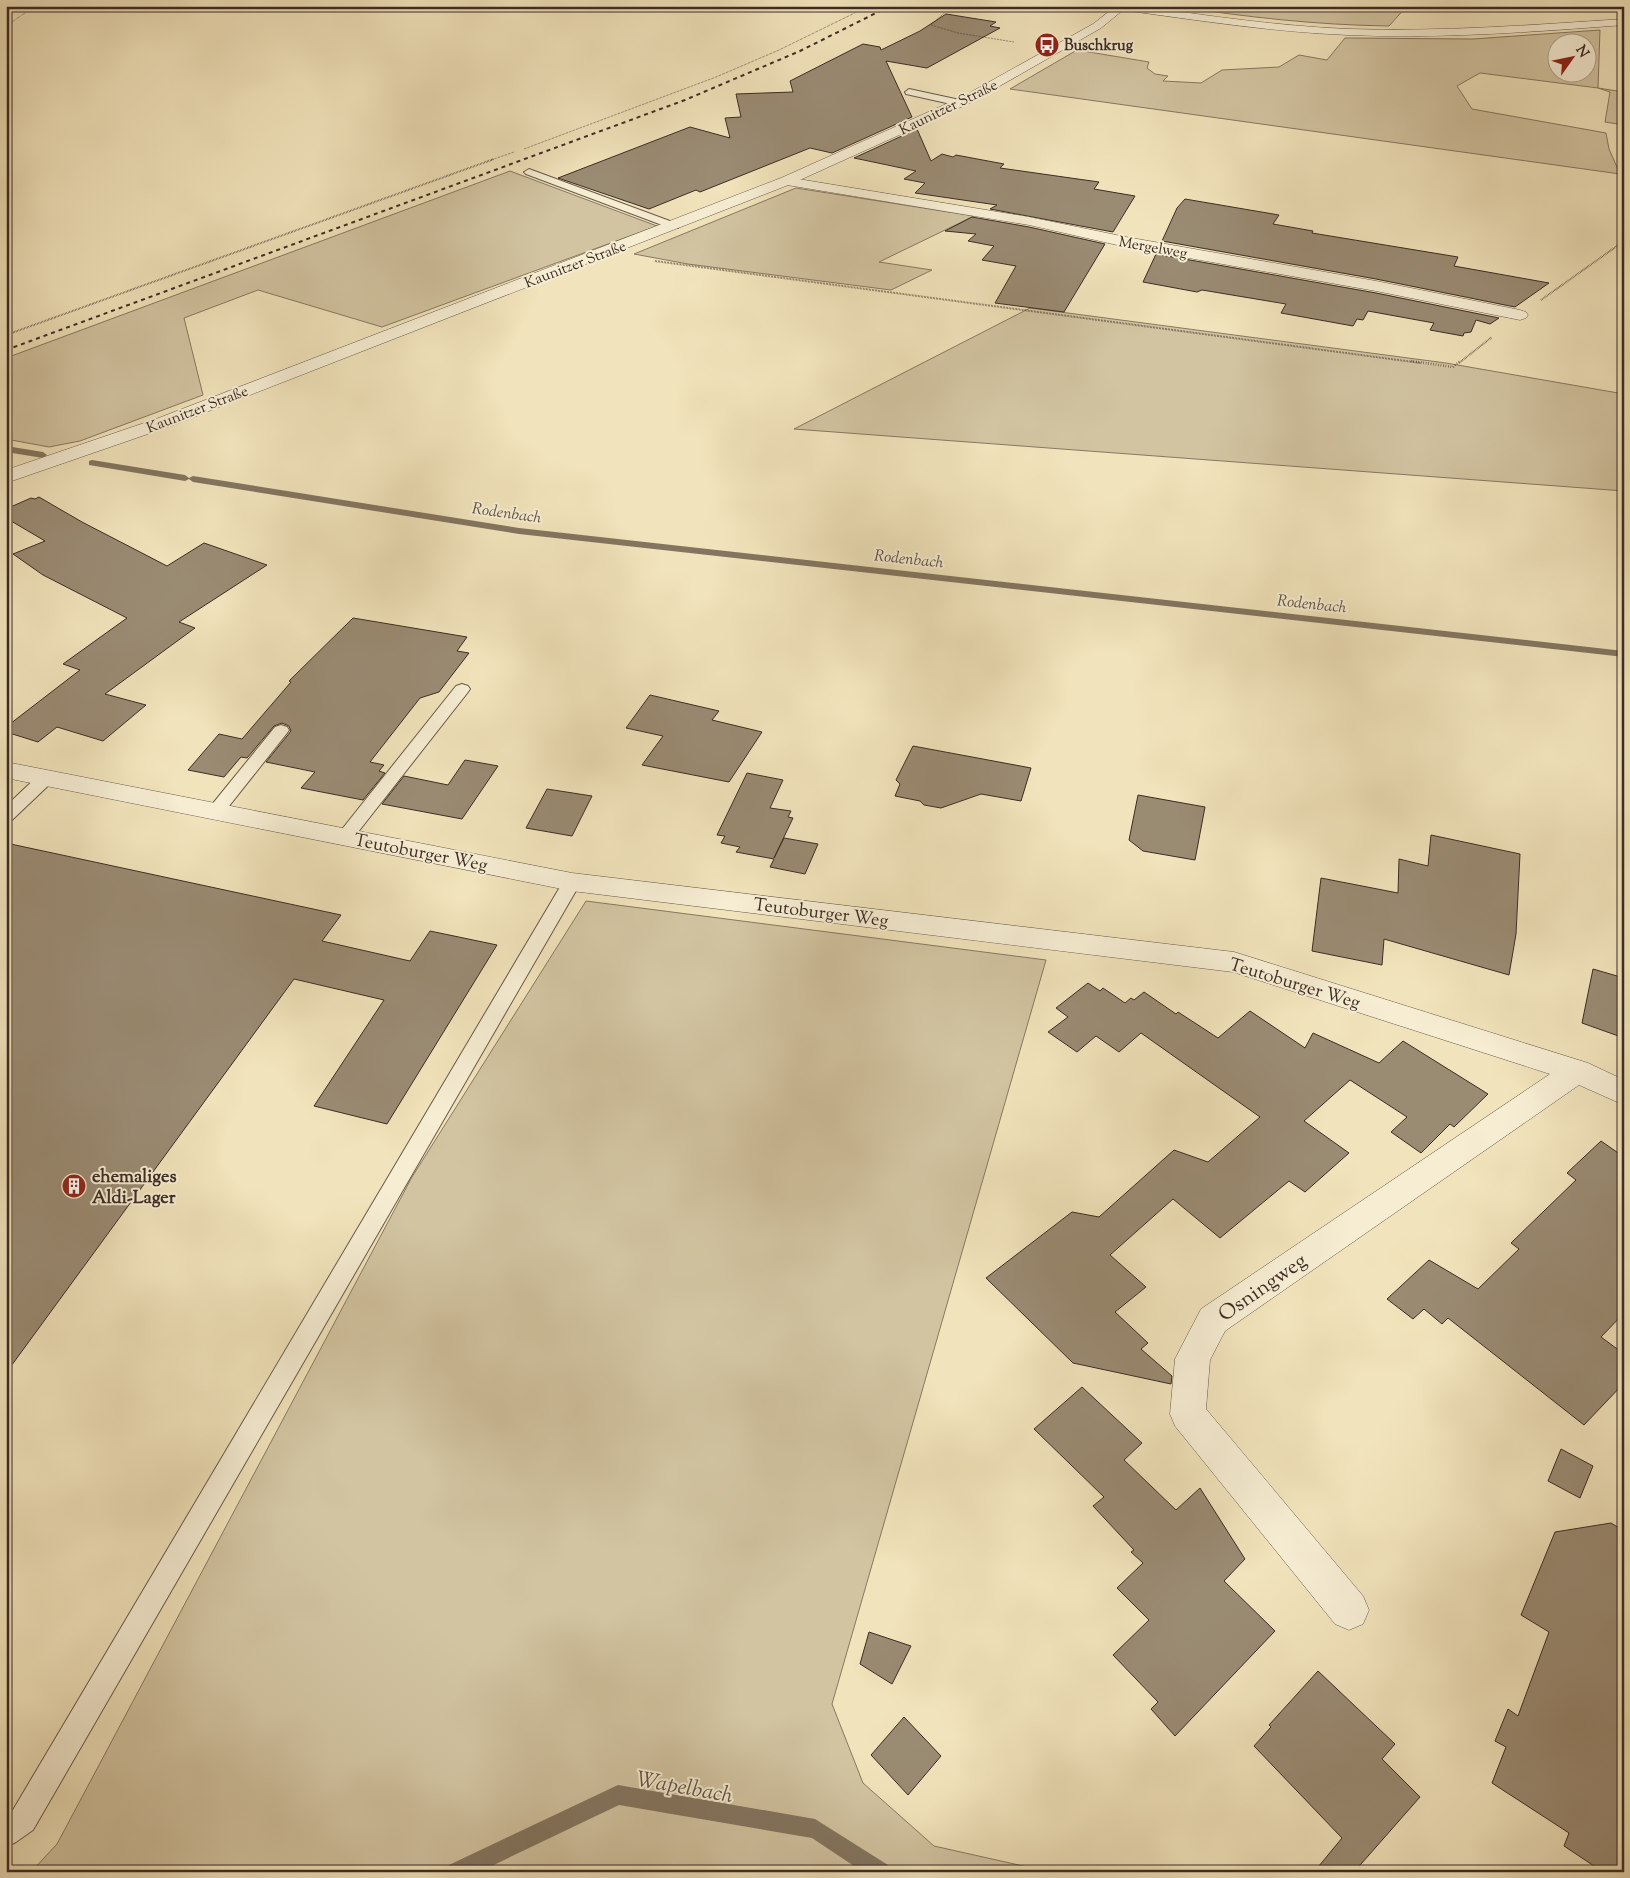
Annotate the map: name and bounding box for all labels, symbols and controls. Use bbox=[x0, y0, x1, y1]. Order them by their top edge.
bus stop icon: Buschkrug bbox=[1034, 32, 1060, 58]
north arrow bbox=[1548, 32, 1598, 82]
place label: Buschkrug bbox=[1064, 36, 1134, 57]
text: N bbox=[1570, 42, 1593, 62]
street label: Kaunitzer Straße bbox=[896, 75, 1002, 141]
street label: Mergelweg bbox=[1117, 232, 1189, 265]
street label: Kaunitzer Straße bbox=[522, 236, 629, 294]
street label: Kaunitzer Straße bbox=[144, 381, 251, 439]
water label: Rodenbach bbox=[471, 498, 543, 531]
water label: Rodenbach bbox=[873, 545, 945, 576]
water label: Rodenbach bbox=[1276, 590, 1348, 621]
street label: Teutoburger Weg bbox=[352, 828, 490, 880]
street label: Teutoburger Weg bbox=[752, 893, 890, 935]
street label: Teutoburger Weg bbox=[1226, 953, 1363, 1017]
place label: ehemaliges Aldi-Lager bbox=[92, 1165, 176, 1212]
building icon: ehemaliges Aldi-Lager bbox=[61, 1173, 87, 1199]
street label: Osningweg bbox=[1213, 1247, 1314, 1330]
water label: Wapelbach bbox=[634, 1765, 736, 1813]

